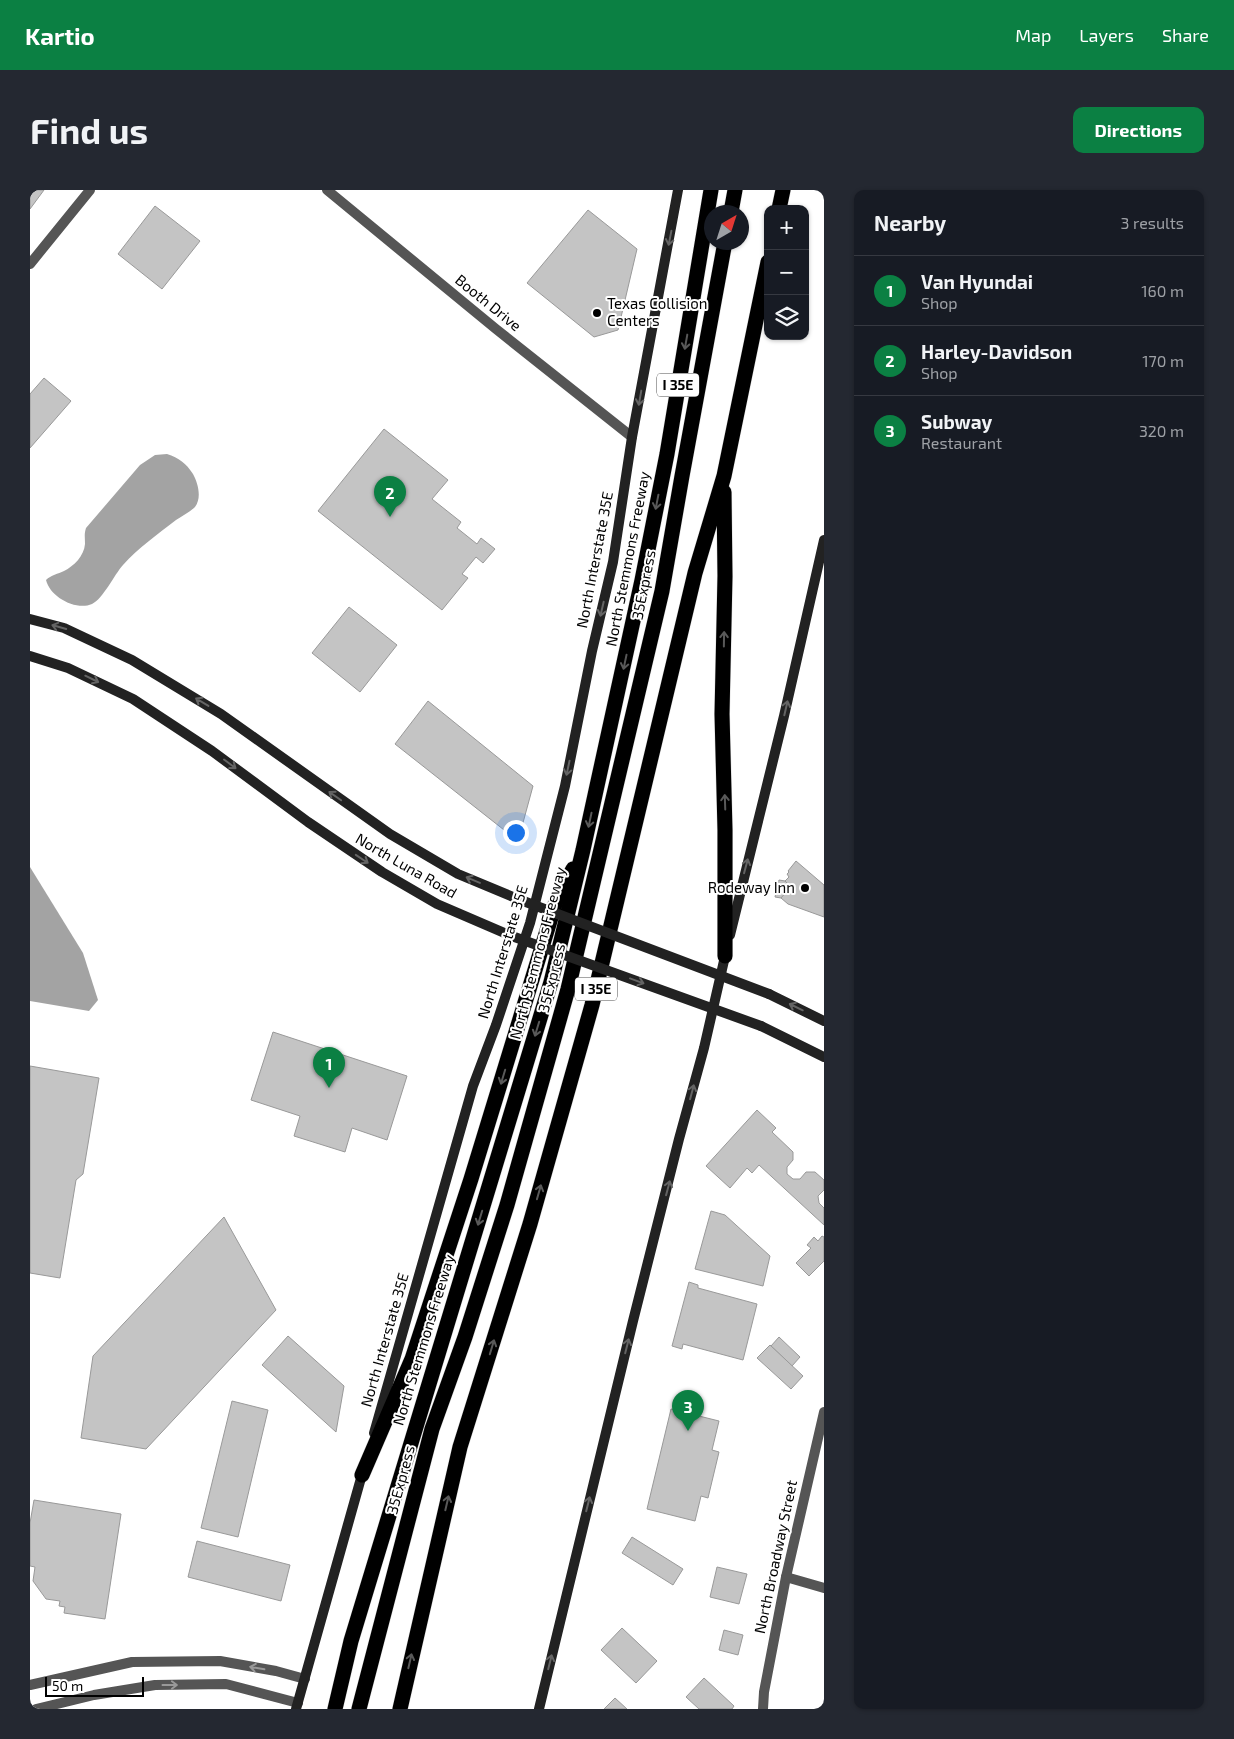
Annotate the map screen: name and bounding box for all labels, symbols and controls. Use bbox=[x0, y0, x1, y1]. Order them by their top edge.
text: Kartio bbox=[25, 21, 95, 50]
text: Map bbox=[1015, 24, 1051, 46]
text: Layers bbox=[1079, 24, 1134, 46]
text: Share bbox=[1162, 24, 1209, 46]
button: Directions bbox=[1073, 107, 1204, 153]
text: Find us bbox=[30, 109, 148, 151]
north arrow bbox=[704, 205, 749, 250]
map controls bbox=[764, 205, 809, 340]
button: + bbox=[764, 205, 809, 250]
text: Nearby bbox=[874, 210, 946, 235]
text: 3 results bbox=[1121, 213, 1184, 232]
one-way arrow bbox=[665, 230, 674, 246]
button: − bbox=[764, 250, 809, 295]
street label: Booth Drive bbox=[452, 270, 525, 334]
text: Van Hyundai bbox=[921, 270, 1033, 293]
text: 1 bbox=[887, 281, 893, 300]
text: 160 m bbox=[1141, 281, 1184, 300]
text: Shop bbox=[921, 293, 958, 312]
place label: Texas Collision Centers bbox=[607, 294, 708, 329]
button: layers bbox=[764, 295, 809, 340]
marker: Texas Collision Centers bbox=[591, 307, 603, 319]
one-way arrow bbox=[680, 333, 690, 349]
text: Harley-Davidson bbox=[921, 340, 1072, 363]
text: 2 bbox=[885, 351, 895, 370]
text: 170 m bbox=[1142, 351, 1184, 370]
text: Shop bbox=[921, 363, 958, 382]
road number: I 35E bbox=[657, 374, 699, 396]
one-way arrow bbox=[635, 389, 645, 405]
text: Subway bbox=[921, 410, 992, 433]
text: 3 bbox=[885, 421, 895, 440]
text: 320 m bbox=[1139, 421, 1184, 440]
text: Restaurant bbox=[921, 433, 1002, 452]
street label: North Stemmons Freeway bbox=[601, 470, 653, 648]
pin: 2 bbox=[374, 476, 406, 517]
street label: North Interstate 35E bbox=[572, 490, 616, 630]
one-way arrow bbox=[652, 493, 662, 509]
street label: 35Express bbox=[627, 548, 659, 621]
one-way arrow bbox=[597, 601, 606, 617]
one-way arrow bbox=[51, 621, 67, 631]
one-way arrow bbox=[719, 632, 728, 648]
one-way arrow bbox=[619, 653, 629, 669]
one-way arrow bbox=[84, 675, 99, 684]
one-way arrow bbox=[196, 697, 210, 707]
one-way arrow bbox=[782, 701, 791, 717]
one-way arrow bbox=[223, 759, 237, 769]
one-way arrow bbox=[563, 760, 572, 776]
one-way arrow bbox=[328, 791, 342, 801]
one-way arrow bbox=[720, 794, 729, 810]
one-way arrow bbox=[585, 812, 594, 828]
your location bbox=[503, 820, 529, 846]
street label: North Luna Road bbox=[353, 829, 460, 901]
one-way arrow bbox=[355, 854, 369, 864]
one-way arrow bbox=[742, 858, 751, 874]
street label: North Stemmons Freeway bbox=[505, 865, 569, 1041]
one-way arrow bbox=[466, 875, 481, 885]
place label: Rodeway Inn bbox=[708, 878, 795, 896]
marker: Rodeway Inn bbox=[799, 882, 811, 894]
street label: North Interstate 35E bbox=[473, 883, 531, 1021]
street label: 35Express bbox=[534, 941, 568, 1014]
one-way arrow bbox=[629, 977, 644, 986]
road number: I 35E bbox=[575, 978, 617, 1001]
one-way arrow bbox=[789, 1002, 804, 1012]
one-way arrow bbox=[531, 1020, 541, 1036]
pin: 1 bbox=[313, 1047, 345, 1088]
one-way arrow bbox=[498, 1068, 507, 1084]
one-way arrow bbox=[688, 1084, 697, 1100]
one-way arrow bbox=[663, 1181, 673, 1197]
one-way arrow bbox=[535, 1184, 545, 1200]
one-way arrow bbox=[475, 1210, 485, 1226]
street label: North Stemmons Freeway bbox=[388, 1252, 458, 1427]
street label: North Interstate 35E bbox=[356, 1271, 412, 1409]
one-way arrow bbox=[623, 1338, 632, 1354]
one-way arrow bbox=[487, 1339, 497, 1355]
pin: 3 bbox=[672, 1390, 704, 1431]
street label: 35Express bbox=[382, 1443, 418, 1516]
street label: North Broadway Street bbox=[750, 1478, 800, 1635]
one-way arrow bbox=[443, 1496, 452, 1512]
one-way arrow bbox=[584, 1496, 594, 1512]
one-way arrow bbox=[406, 1654, 415, 1670]
one-way arrow bbox=[546, 1654, 555, 1670]
one-way arrow bbox=[250, 1662, 266, 1672]
scale bar bbox=[45, 1674, 144, 1697]
text: 50 m bbox=[52, 1677, 83, 1694]
one-way arrow bbox=[161, 1680, 177, 1689]

